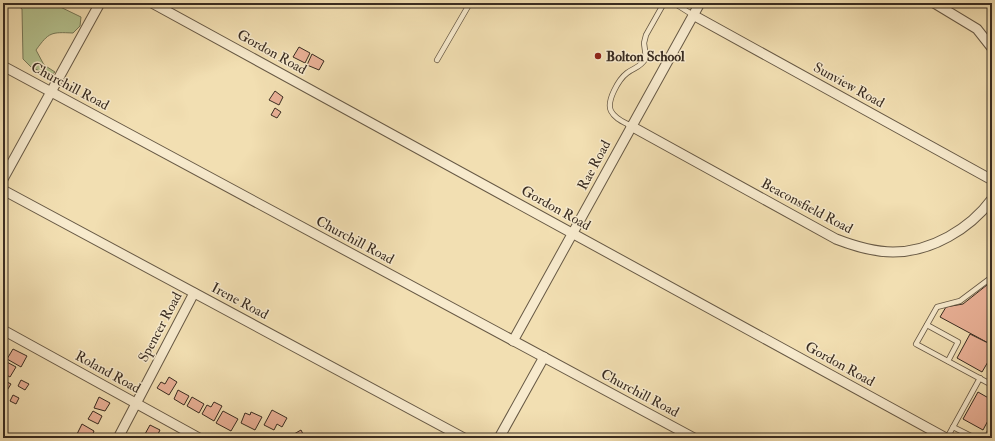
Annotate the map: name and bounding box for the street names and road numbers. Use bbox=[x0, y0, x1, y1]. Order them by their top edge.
street label: Gordon Road bbox=[234, 26, 310, 78]
street label: Churchill Road bbox=[28, 58, 112, 114]
street label: Sunview Road bbox=[811, 59, 888, 111]
street label: Rae Road bbox=[574, 137, 614, 193]
street label: Beaconsfield Road bbox=[758, 175, 856, 237]
street label: Gordon Road bbox=[518, 182, 594, 234]
street label: Churchill Road bbox=[313, 212, 397, 268]
street label: Irene Road bbox=[209, 279, 271, 323]
street label: Spencer Road bbox=[134, 289, 186, 365]
street label: Gordon Road bbox=[802, 338, 878, 390]
street label: Roland Road bbox=[72, 347, 144, 397]
street label: Churchill Road bbox=[598, 365, 682, 421]

